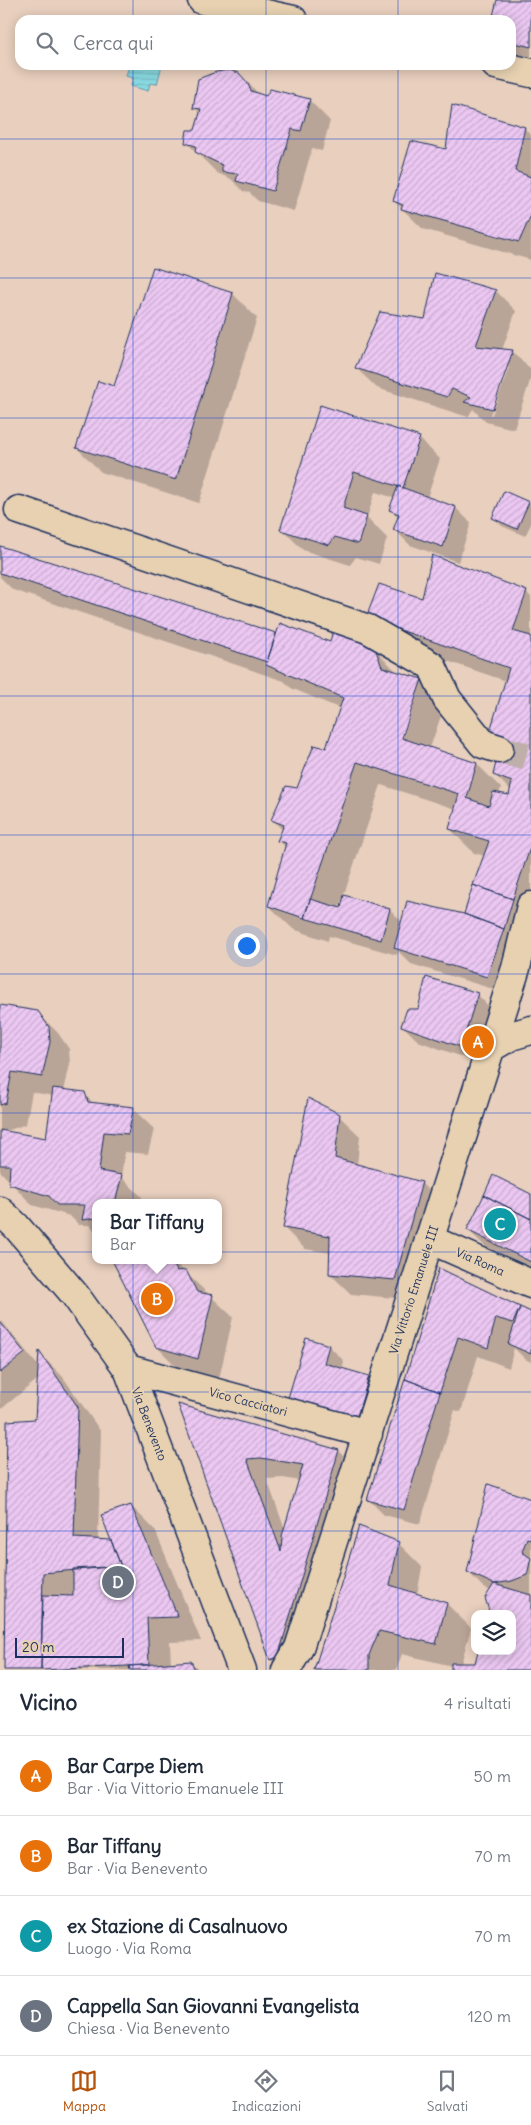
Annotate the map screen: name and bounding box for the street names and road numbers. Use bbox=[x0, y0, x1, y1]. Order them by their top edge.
street label: Via Vittorio Emanuele III bbox=[386, 1224, 441, 1356]
street label: Via Roma bbox=[454, 1244, 507, 1279]
street label: Vico Cacciatori bbox=[207, 1384, 289, 1419]
street label: Via Benevento bbox=[129, 1385, 170, 1463]

